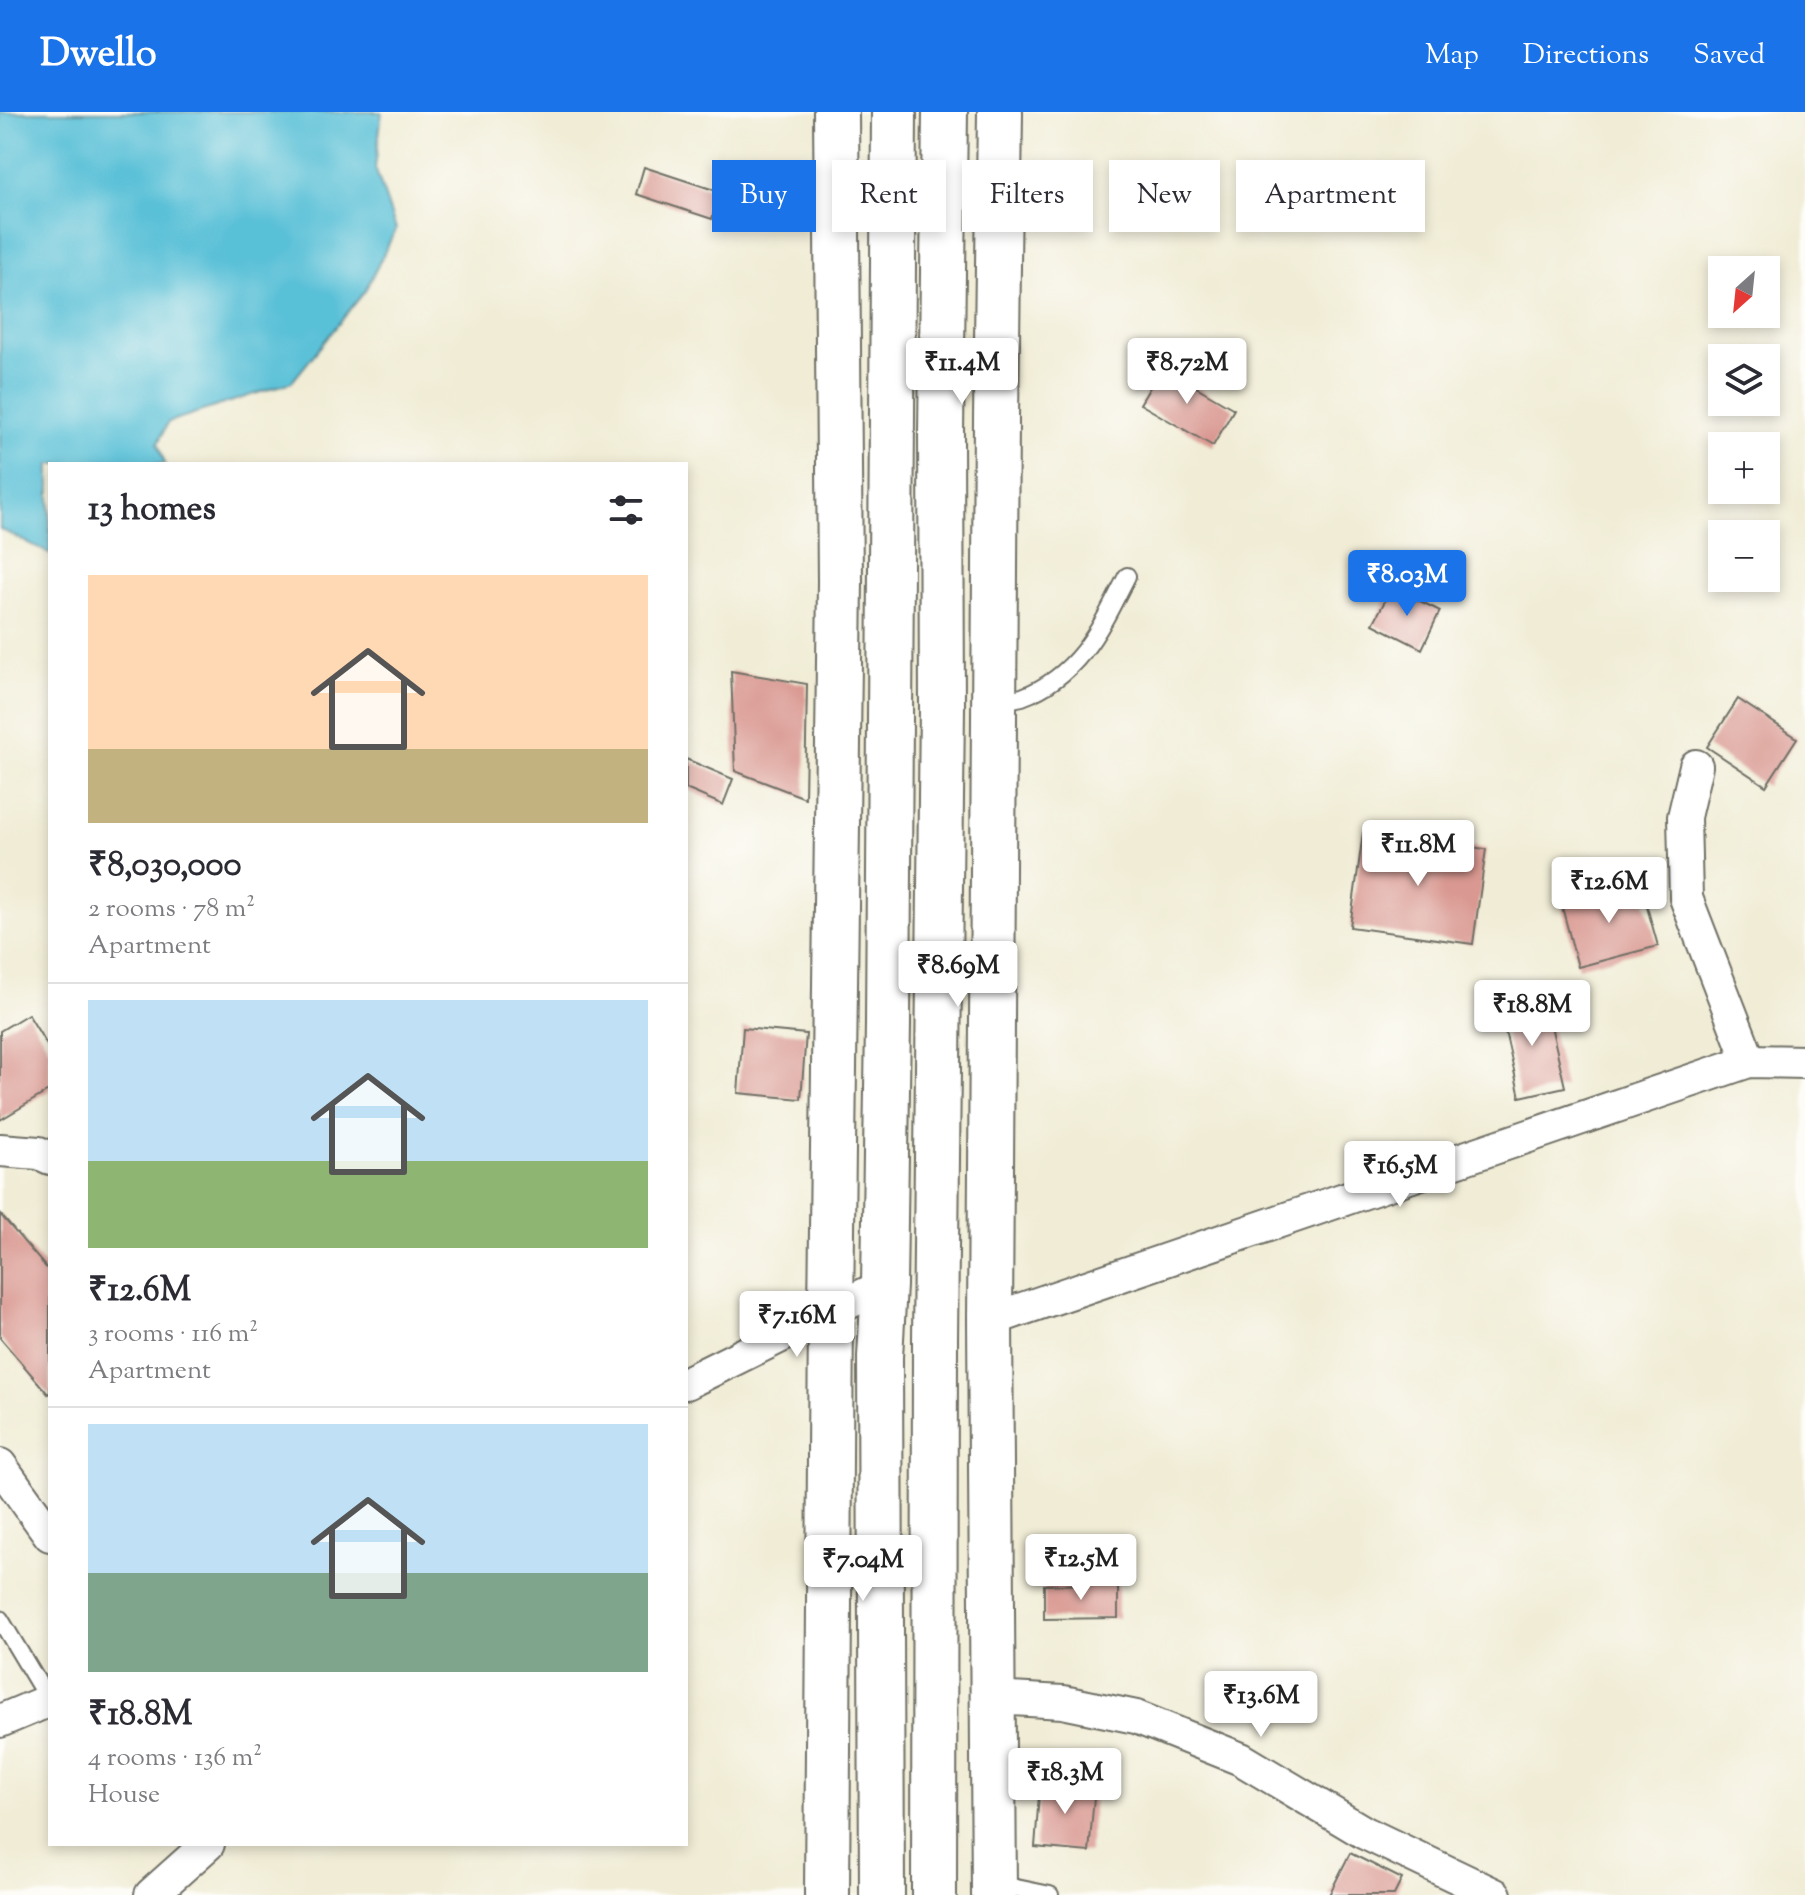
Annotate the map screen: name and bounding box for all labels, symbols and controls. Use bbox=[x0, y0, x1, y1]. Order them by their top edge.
text: Dwello bbox=[40, 29, 157, 83]
text: Map bbox=[1425, 36, 1479, 76]
text: Directions bbox=[1523, 36, 1649, 76]
text: Saved bbox=[1693, 36, 1765, 76]
chip: Buy bbox=[712, 160, 816, 232]
chip: Rent bbox=[832, 160, 946, 232]
chip: Filters bbox=[962, 160, 1093, 232]
chip: New bbox=[1109, 160, 1220, 232]
chip: Apartment bbox=[1236, 160, 1425, 232]
north arrow bbox=[1708, 256, 1780, 328]
map controls bbox=[1708, 256, 1780, 592]
pin: ₹11.4M bbox=[897, 338, 1027, 406]
pin: ₹8.72M bbox=[1122, 338, 1252, 406]
button: layers bbox=[1708, 344, 1780, 416]
text: ₹11.4M bbox=[924, 345, 1000, 382]
text: ₹8.72M bbox=[1146, 345, 1229, 382]
button: + bbox=[1708, 432, 1780, 504]
text: 13 homes bbox=[88, 486, 216, 535]
icon: filters bbox=[604, 488, 648, 532]
button: − bbox=[1708, 520, 1780, 592]
pin: ₹8.03M bbox=[1342, 550, 1472, 618]
text: ₹8.03M bbox=[1366, 557, 1448, 594]
icon: home bbox=[296, 627, 440, 771]
pin: ₹11.8M bbox=[1353, 820, 1483, 888]
text: ₹11.8M bbox=[1380, 827, 1456, 864]
text: ₹8,030,000 bbox=[88, 842, 242, 891]
pin: ₹12.6M bbox=[1544, 857, 1674, 925]
text: ₹12.6M bbox=[1570, 864, 1648, 901]
text: 2 rooms · 78 m² bbox=[88, 891, 255, 928]
text: Apartment bbox=[88, 928, 211, 965]
pin: ₹8.69M bbox=[893, 941, 1023, 1009]
text: ₹8.69M bbox=[916, 948, 1000, 985]
pin: ₹18.8M bbox=[1467, 980, 1597, 1048]
text: ₹18.8M bbox=[1492, 987, 1572, 1024]
icon: home bbox=[296, 1052, 440, 1196]
pin: ₹16.5M bbox=[1335, 1141, 1465, 1209]
text: ₹16.5M bbox=[1362, 1148, 1438, 1185]
text: ₹12.6M bbox=[88, 1267, 191, 1316]
pin: ₹7.16M bbox=[732, 1291, 862, 1359]
text: ₹7.16M bbox=[758, 1298, 836, 1335]
text: 3 rooms · 116 m² bbox=[88, 1316, 258, 1353]
text: Apartment bbox=[88, 1353, 211, 1390]
icon: home bbox=[296, 1476, 440, 1620]
pin: ₹12.5M bbox=[1016, 1534, 1146, 1602]
pin: ₹7.04M bbox=[798, 1535, 928, 1603]
text: ₹12.5M bbox=[1043, 1541, 1119, 1578]
text: ₹7.04M bbox=[822, 1542, 904, 1579]
pin: ₹13.6M bbox=[1196, 1671, 1326, 1739]
text: ₹13.6M bbox=[1222, 1678, 1300, 1715]
text: ₹18.8M bbox=[88, 1691, 192, 1740]
text: 4 rooms · 136 m² bbox=[88, 1740, 262, 1777]
pin: ₹18.3M bbox=[1000, 1748, 1130, 1816]
text: ₹18.3M bbox=[1026, 1755, 1104, 1792]
text: House bbox=[88, 1777, 160, 1814]

